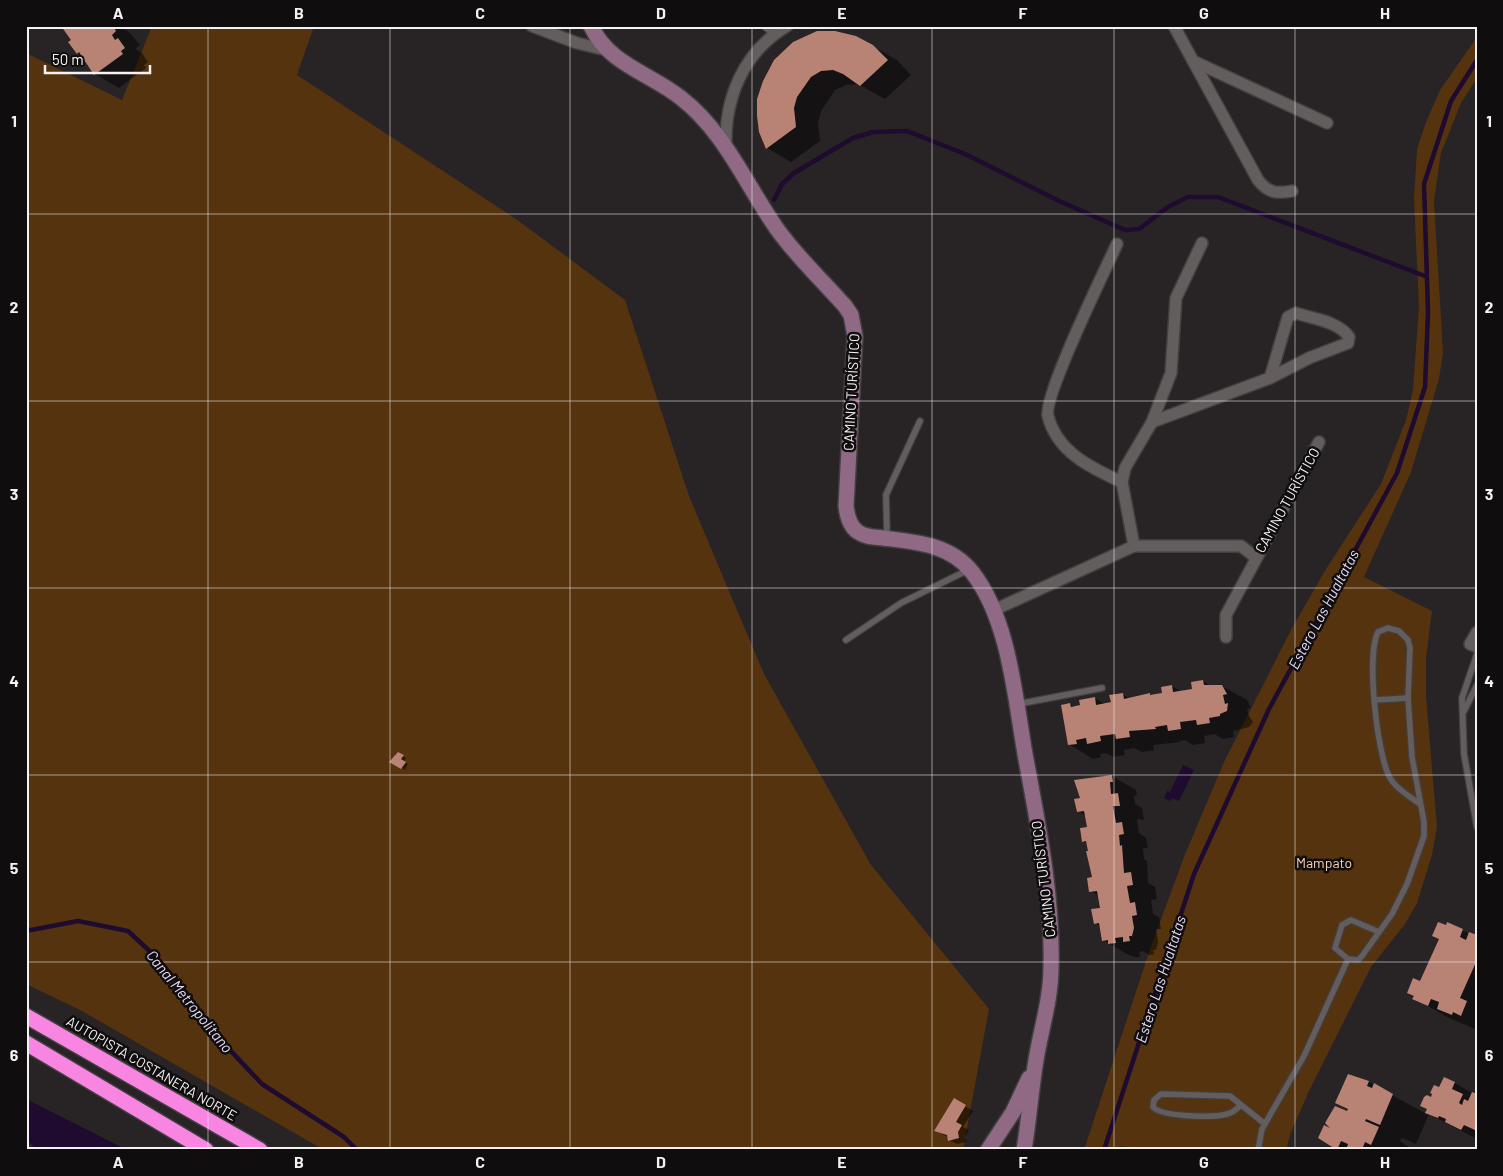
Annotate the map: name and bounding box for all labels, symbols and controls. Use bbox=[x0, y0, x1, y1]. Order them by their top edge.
text: A bbox=[113, 3, 124, 22]
text: B bbox=[294, 3, 304, 22]
text: C bbox=[475, 3, 485, 22]
text: D bbox=[656, 3, 666, 22]
text: E bbox=[837, 3, 847, 22]
text: F bbox=[1019, 3, 1028, 22]
text: G bbox=[1199, 3, 1209, 22]
text: H bbox=[1380, 3, 1390, 22]
scale bar bbox=[45, 42, 150, 74]
text: 50 m bbox=[52, 50, 84, 68]
text: 1 bbox=[11, 111, 17, 130]
text: 1 bbox=[1486, 111, 1492, 130]
text: 2 bbox=[10, 297, 19, 316]
text: 2 bbox=[1485, 297, 1494, 316]
street label: CAMINO TURÍSTICO bbox=[839, 333, 863, 451]
street label: CAMINO TURÍSTICO bbox=[1251, 444, 1323, 556]
text: 3 bbox=[10, 484, 18, 503]
text: 3 bbox=[1485, 484, 1493, 503]
water label: Estero Las Hualtatas bbox=[1284, 546, 1362, 672]
text: 4 bbox=[9, 671, 19, 690]
text: 4 bbox=[1484, 671, 1494, 690]
street label: CAMINO TURÍSTICO bbox=[1027, 820, 1059, 938]
park label: Mampato bbox=[1296, 854, 1352, 871]
text: 5 bbox=[10, 858, 19, 877]
text: 5 bbox=[1485, 858, 1494, 877]
water label: Estero Las Hualtatas bbox=[1131, 913, 1189, 1045]
water label: Canal Metropolitano bbox=[143, 946, 237, 1056]
street label: AUTOPISTA COSTANERA NORTE bbox=[64, 1012, 240, 1124]
text: 6 bbox=[10, 1045, 19, 1064]
text: 6 bbox=[1485, 1045, 1494, 1064]
text: A bbox=[113, 1152, 124, 1171]
text: B bbox=[294, 1152, 304, 1171]
text: C bbox=[475, 1152, 485, 1171]
text: D bbox=[656, 1152, 666, 1171]
text: E bbox=[837, 1152, 847, 1171]
text: F bbox=[1019, 1152, 1028, 1171]
text: G bbox=[1199, 1152, 1209, 1171]
text: H bbox=[1380, 1152, 1390, 1171]

